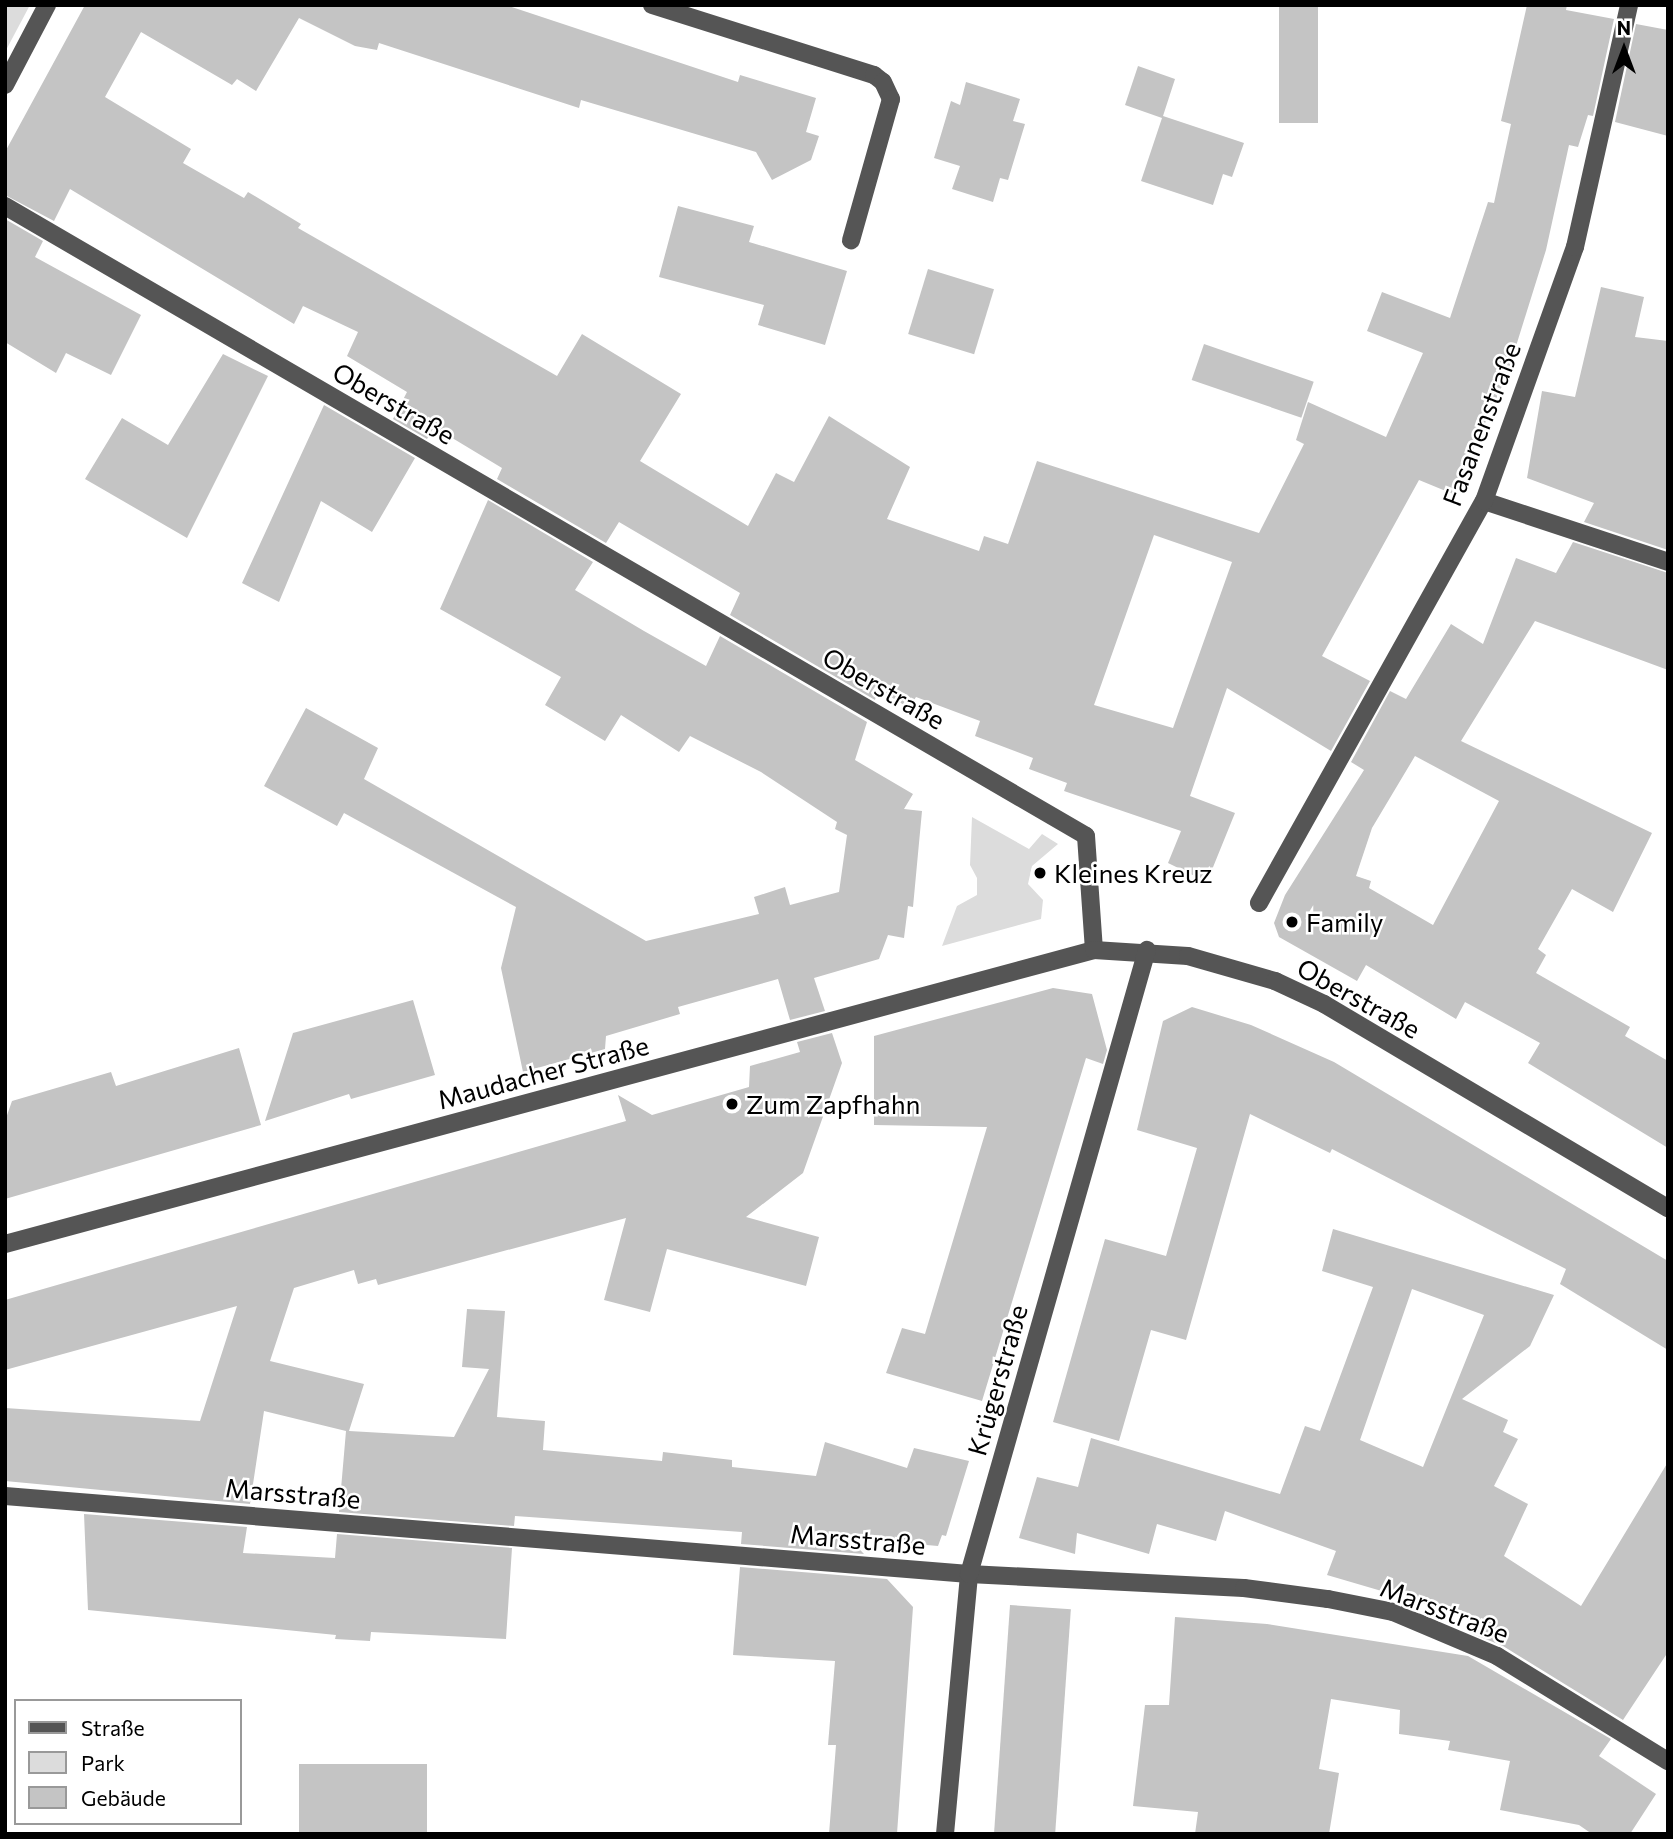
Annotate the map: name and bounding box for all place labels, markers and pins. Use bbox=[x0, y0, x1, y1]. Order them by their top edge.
place label: Kleines Kreuz bbox=[1054, 857, 1212, 889]
marker: Kleines Kreuz bbox=[1032, 865, 1048, 881]
place label: Family bbox=[1306, 906, 1383, 938]
marker: Family bbox=[1284, 914, 1300, 930]
place label: Zum Zapfhahn bbox=[746, 1088, 920, 1120]
marker: Zum Zapfhahn bbox=[724, 1096, 740, 1112]

